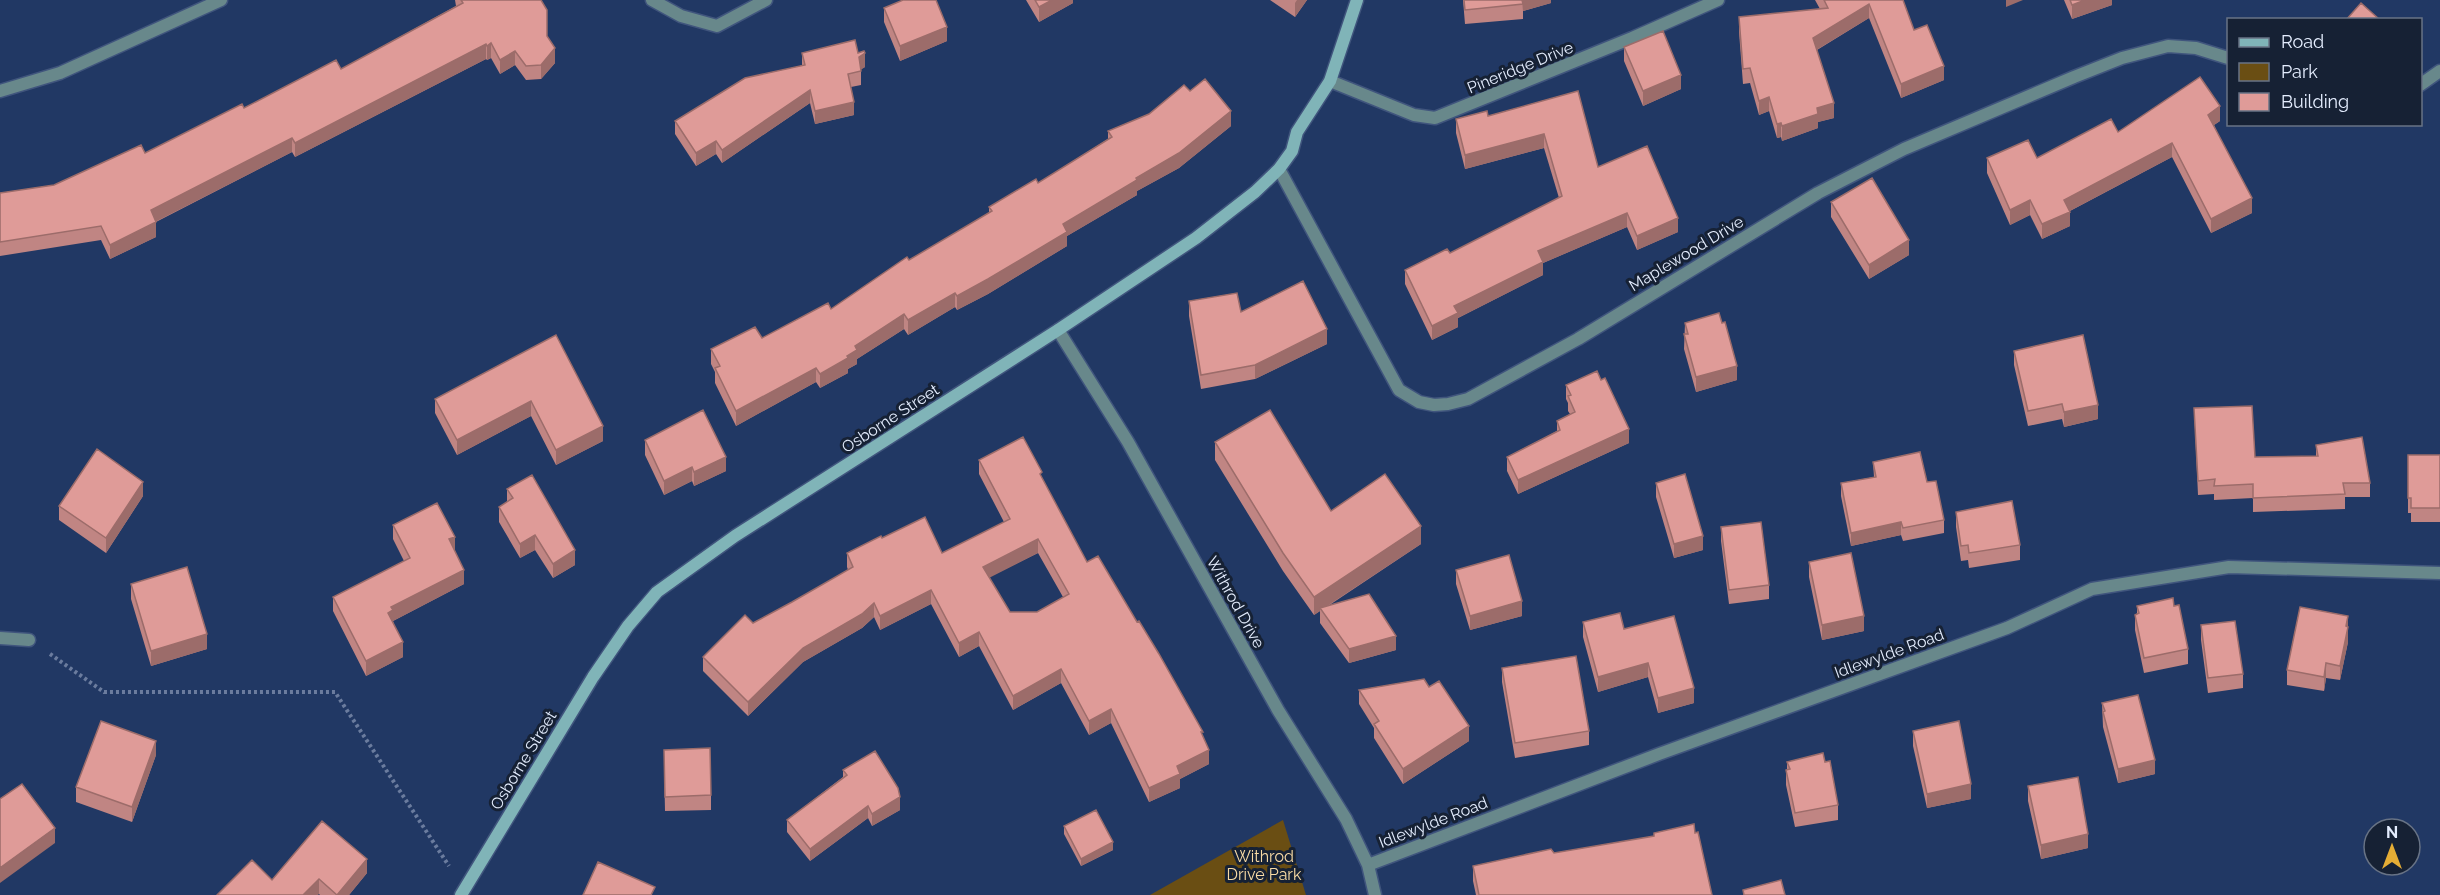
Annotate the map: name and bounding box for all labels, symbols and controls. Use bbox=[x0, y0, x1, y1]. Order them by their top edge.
legend bbox=[2227, 18, 2422, 126]
text: Road bbox=[2281, 31, 2324, 52]
street label: Pineridge Drive bbox=[1464, 38, 1576, 97]
text: Park bbox=[2281, 61, 2318, 82]
text: Building bbox=[2281, 91, 2349, 112]
street label: Maplewood Drive bbox=[1626, 212, 1747, 295]
street label: Osborne Street bbox=[838, 380, 943, 457]
street label: Withrod Drive bbox=[1203, 553, 1269, 651]
street label: Idlewylde Road bbox=[1832, 625, 1947, 682]
street label: Osborne Street bbox=[486, 707, 561, 813]
street label: Idlewylde Road bbox=[1376, 793, 1490, 852]
north arrow bbox=[2362, 817, 2422, 877]
text: N bbox=[2386, 823, 2398, 842]
park label: Withrod Drive Park bbox=[1227, 847, 1302, 884]

